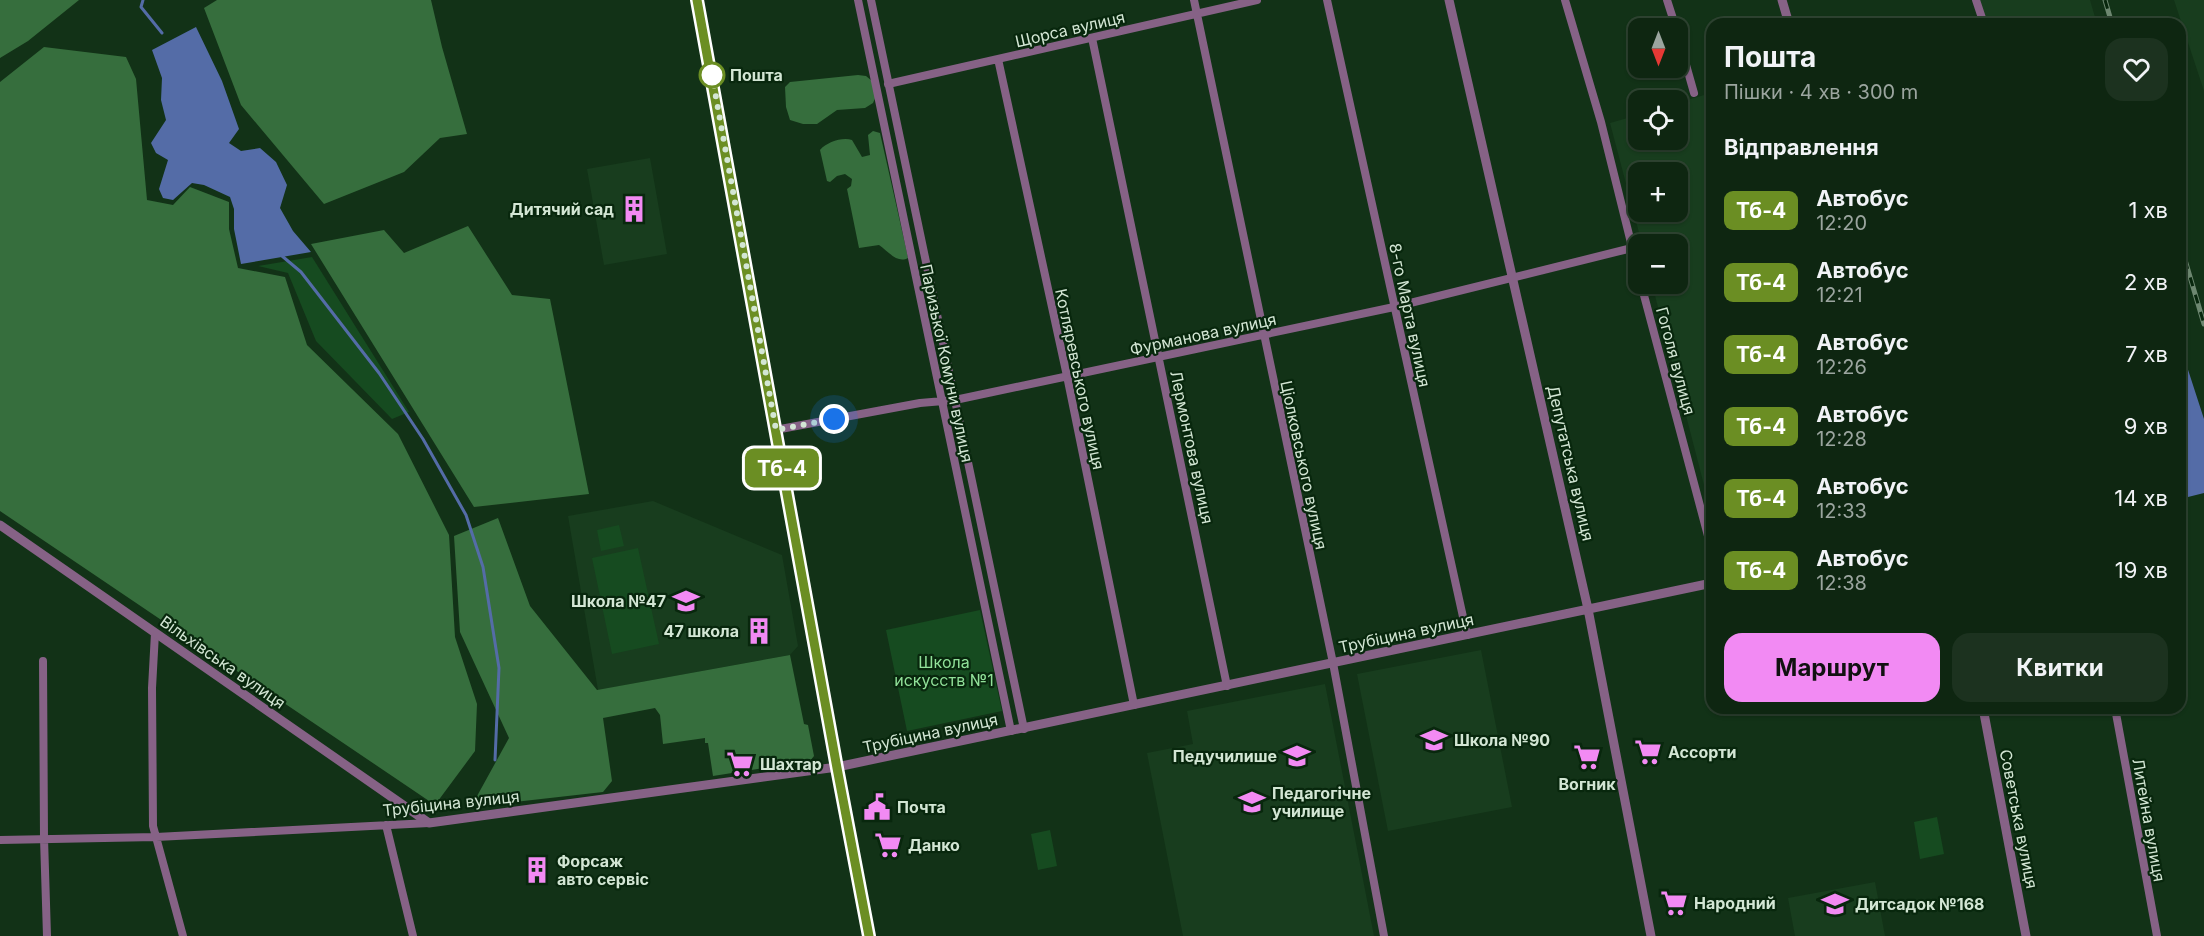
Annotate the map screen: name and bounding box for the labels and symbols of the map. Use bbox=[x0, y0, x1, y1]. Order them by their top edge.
street label: Щорса вулиця bbox=[1013, 7, 1127, 51]
north arrow bbox=[1628, 18, 1688, 78]
marker: Пошта bbox=[699, 62, 725, 88]
place label: Пошта bbox=[730, 65, 783, 85]
building icon: Дитячий сад bbox=[619, 194, 649, 224]
place label: Дитячий сад bbox=[510, 199, 614, 219]
street label: 8-го Марта вулиця bbox=[1385, 241, 1435, 389]
street label: Паризької Комуни вулиця bbox=[916, 262, 978, 464]
street label: Котляревського вулиця bbox=[1051, 287, 1109, 471]
street label: Гоголя вулиця bbox=[1652, 305, 1700, 417]
street label: Фурманова вулиця bbox=[1128, 309, 1278, 359]
street label: Лермонтова вулиця bbox=[1166, 369, 1218, 525]
street label: Ціолковського вулиця bbox=[1276, 379, 1332, 551]
street label: Депутатська вулиця bbox=[1543, 383, 1599, 543]
your location bbox=[819, 404, 849, 434]
line badge: Тб-4 bbox=[740, 448, 824, 488]
school or university icon: Школа №47 bbox=[671, 586, 701, 616]
place label: Школа №47 bbox=[571, 591, 666, 611]
street label: Трубіцина вулиця bbox=[1337, 609, 1475, 657]
street label: Вільхівська вулиця bbox=[156, 611, 290, 713]
building icon: 47 школа bbox=[744, 616, 774, 646]
place label: 47 школа bbox=[664, 621, 739, 641]
park label: Школа искусств №1 bbox=[894, 652, 994, 690]
street label: Трубіцина вулиця bbox=[861, 709, 999, 757]
school or university icon: Школа №90 bbox=[1419, 725, 1449, 755]
place label: Школа №90 bbox=[1454, 730, 1550, 750]
supermarket icon: Ассорти bbox=[1633, 737, 1663, 767]
school or university icon: Педучилише bbox=[1282, 741, 1312, 771]
supermarket icon: Вогник bbox=[1572, 742, 1602, 772]
place label: Ассорти bbox=[1668, 742, 1737, 762]
place label: Педучилише bbox=[1173, 746, 1277, 766]
street label: Советська вулиця bbox=[1996, 748, 2042, 890]
supermarket icon: Шахтар bbox=[725, 749, 755, 779]
place label: Шахтар bbox=[760, 754, 822, 774]
street label: Литейна вулиця bbox=[2128, 757, 2170, 883]
place label: Вогник bbox=[1558, 774, 1616, 794]
place label: Педагогічне училище bbox=[1272, 783, 1371, 821]
street label: Трубіцина вулиця bbox=[382, 786, 520, 820]
school or university icon: Педагогічне училище bbox=[1237, 787, 1267, 817]
public building icon: Почта bbox=[862, 792, 892, 822]
place label: Почта bbox=[897, 797, 946, 817]
supermarket icon: Данко bbox=[873, 830, 903, 860]
place label: Данко bbox=[908, 835, 960, 855]
place label: Форсаж авто сервіс bbox=[557, 851, 649, 889]
building icon: Форсаж авто сервіс bbox=[522, 855, 552, 885]
supermarket icon: Народний bbox=[1659, 888, 1689, 918]
school or university icon: Дитсадок №168 bbox=[1820, 889, 1850, 919]
place label: Народний bbox=[1694, 893, 1776, 913]
place label: Дитсадок №168 bbox=[1855, 894, 1984, 914]

